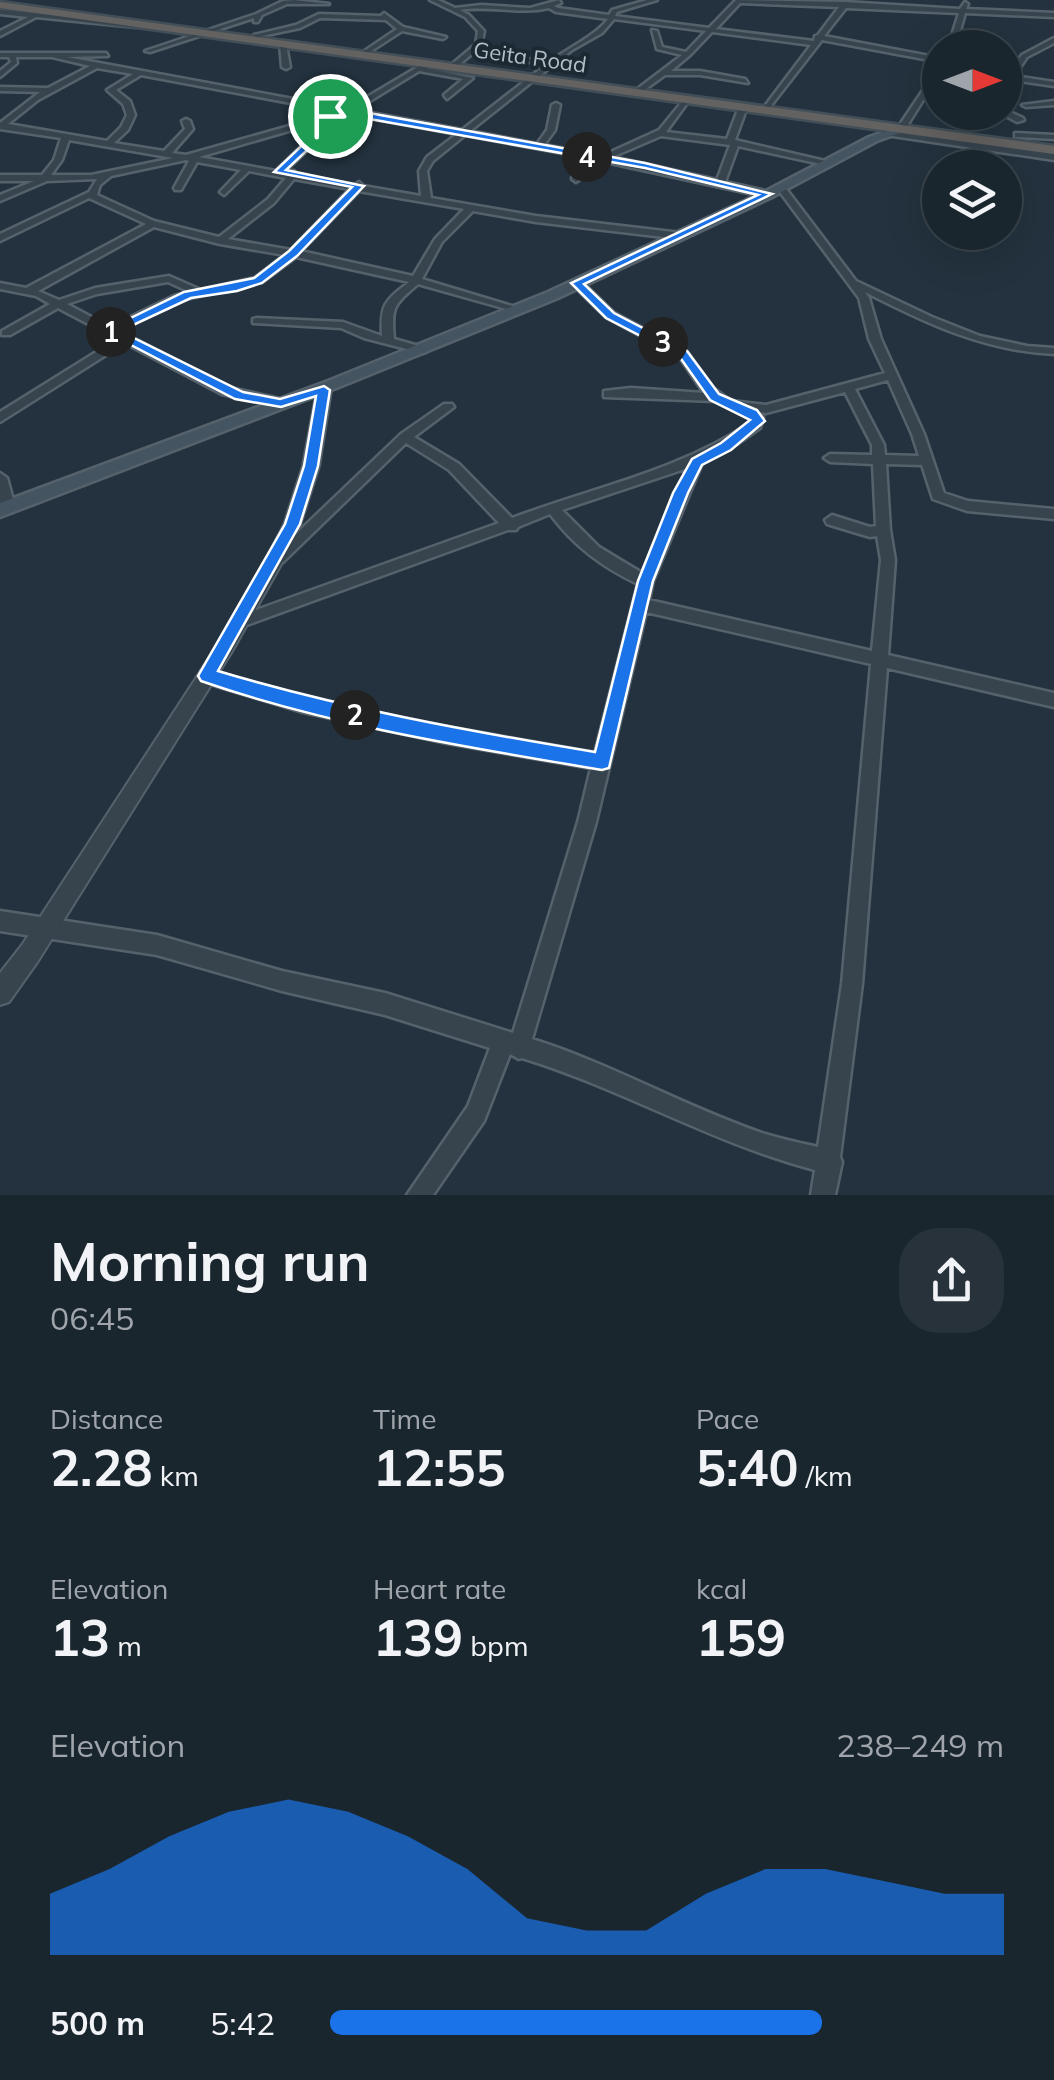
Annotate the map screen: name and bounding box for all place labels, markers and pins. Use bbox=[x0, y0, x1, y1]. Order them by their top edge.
pin bbox=[288, 74, 373, 159]
pin: 4 bbox=[562, 132, 612, 182]
pin: 1 bbox=[86, 307, 136, 357]
pin: 3 bbox=[638, 317, 688, 367]
pin: 2 bbox=[330, 690, 380, 740]

